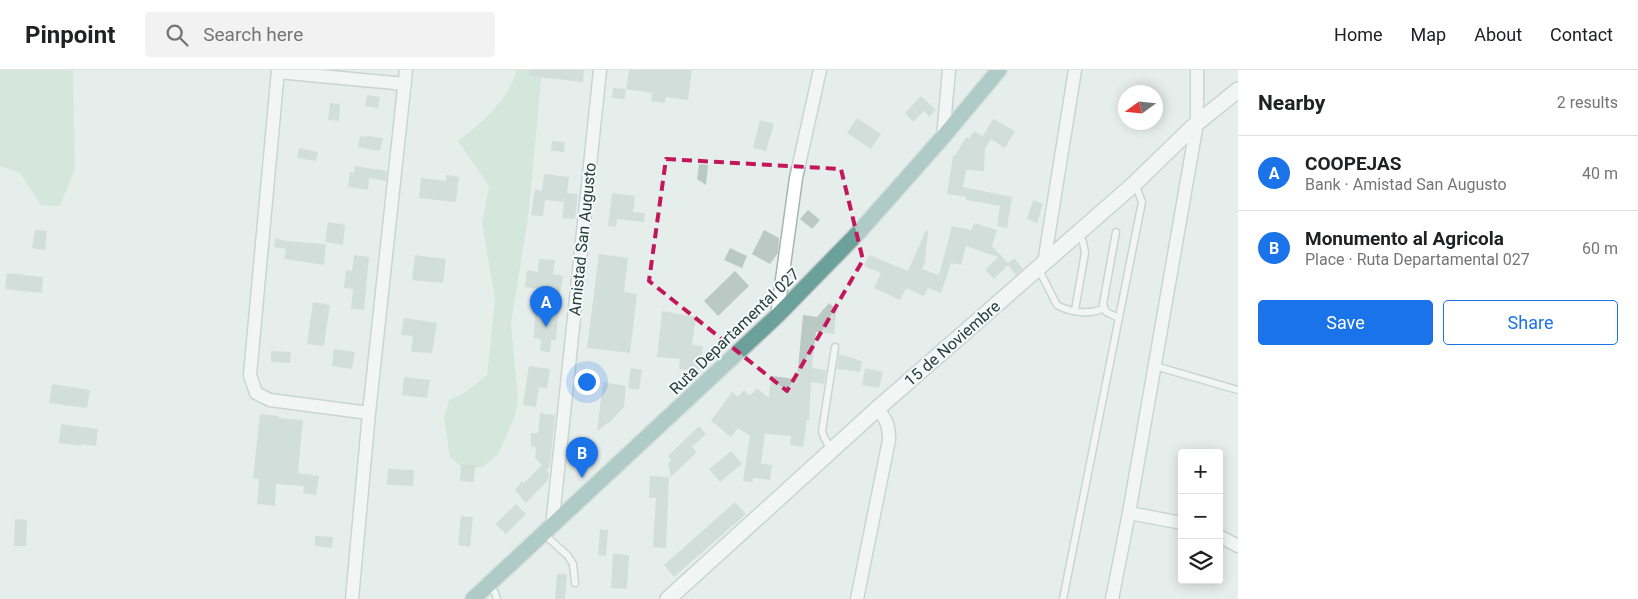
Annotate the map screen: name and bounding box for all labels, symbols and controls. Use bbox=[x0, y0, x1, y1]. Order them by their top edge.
search box bbox=[145, 12, 495, 57]
text: Pinpoint bbox=[25, 21, 115, 49]
icon: search bbox=[163, 21, 191, 49]
text: Search here bbox=[203, 23, 303, 46]
text: Home bbox=[1334, 24, 1383, 45]
text: Map bbox=[1411, 24, 1446, 45]
text: About bbox=[1474, 24, 1522, 45]
text: Contact bbox=[1550, 24, 1613, 45]
north arrow bbox=[1118, 85, 1163, 130]
text: Nearby bbox=[1258, 91, 1325, 115]
text: 2 results bbox=[1557, 93, 1618, 112]
text: COOPEJAS bbox=[1305, 152, 1401, 175]
street label: Amistad San Augusto bbox=[565, 161, 600, 317]
text: A bbox=[1269, 164, 1279, 183]
text: 40 m bbox=[1582, 164, 1618, 183]
text: Bank · Amistad San Augusto bbox=[1305, 175, 1507, 194]
text: Monumento al Agricola bbox=[1305, 227, 1504, 250]
text: B bbox=[1269, 239, 1279, 258]
text: 60 m bbox=[1582, 239, 1618, 258]
text: Place · Ruta Departamental 027 bbox=[1305, 250, 1530, 269]
street label: Ruta Departamental 027 bbox=[665, 264, 803, 398]
pin: A bbox=[530, 286, 562, 327]
street label: 15 de Noviembre bbox=[901, 297, 1004, 390]
button: Save bbox=[1258, 300, 1433, 345]
button: Share bbox=[1443, 300, 1618, 345]
your location bbox=[574, 369, 600, 395]
pin: B bbox=[566, 437, 598, 478]
map controls bbox=[1178, 449, 1223, 584]
button: + bbox=[1178, 449, 1223, 494]
button: − bbox=[1178, 494, 1223, 539]
button: layers bbox=[1178, 539, 1223, 584]

